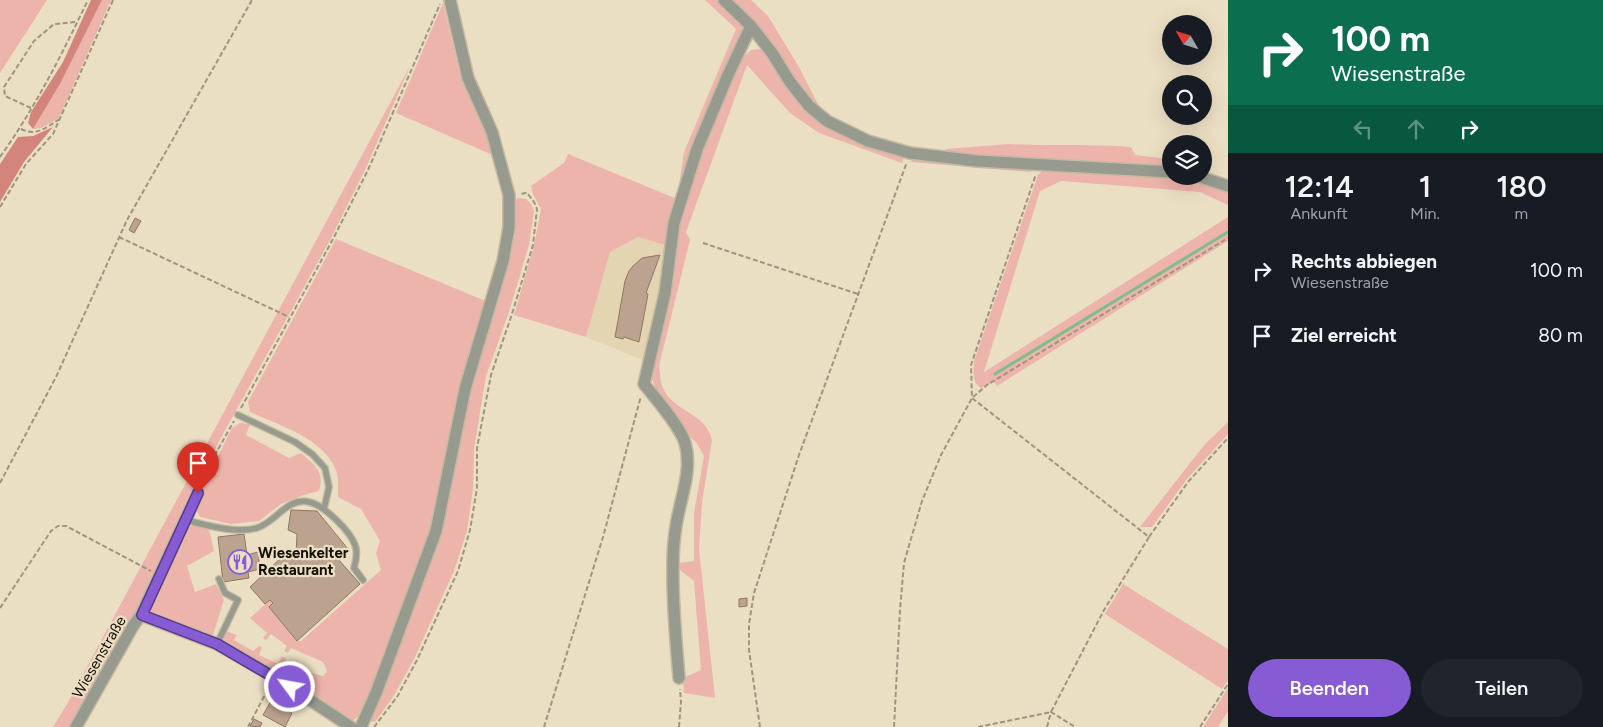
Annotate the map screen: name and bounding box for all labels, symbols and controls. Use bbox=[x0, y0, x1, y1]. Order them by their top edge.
north arrow bbox=[1162, 15, 1212, 65]
map controls bbox=[1162, 15, 1212, 185]
text: 100 m bbox=[1331, 18, 1430, 60]
icon: right bbox=[1248, 20, 1313, 85]
text: Wiesenstraße bbox=[1331, 60, 1465, 87]
button: search bbox=[1162, 75, 1212, 125]
icon: left bbox=[1349, 115, 1377, 143]
icon: ahead bbox=[1402, 115, 1430, 143]
icon: right bbox=[1455, 115, 1483, 143]
button: layers bbox=[1162, 135, 1212, 185]
text: 12:14 bbox=[1284, 168, 1354, 205]
text: 1 bbox=[1419, 168, 1431, 205]
text: 180 bbox=[1496, 168, 1547, 205]
text: Ankunft bbox=[1291, 204, 1348, 223]
text: Min. bbox=[1410, 204, 1440, 223]
text: m bbox=[1515, 204, 1528, 223]
text: Rechts abbiegen bbox=[1291, 250, 1437, 273]
icon: right bbox=[1248, 257, 1276, 285]
text: 100 m bbox=[1530, 259, 1583, 282]
text: Wiesenstraße bbox=[1291, 273, 1389, 292]
icon: arrive bbox=[1248, 322, 1276, 350]
text: Ziel erreicht bbox=[1291, 324, 1397, 347]
text: 80 m bbox=[1538, 324, 1583, 347]
pin bbox=[177, 442, 219, 493]
icon: arrive bbox=[184, 449, 212, 477]
place label: Wiesenkelter Restaurant bbox=[258, 544, 349, 579]
restaurant icon: Wiesenkelter Restaurant bbox=[227, 549, 253, 575]
street label: Wiesenstraße bbox=[68, 613, 130, 701]
button: Beenden bbox=[1248, 659, 1411, 717]
button: Teilen bbox=[1421, 659, 1583, 717]
position arrow bbox=[263, 660, 315, 712]

